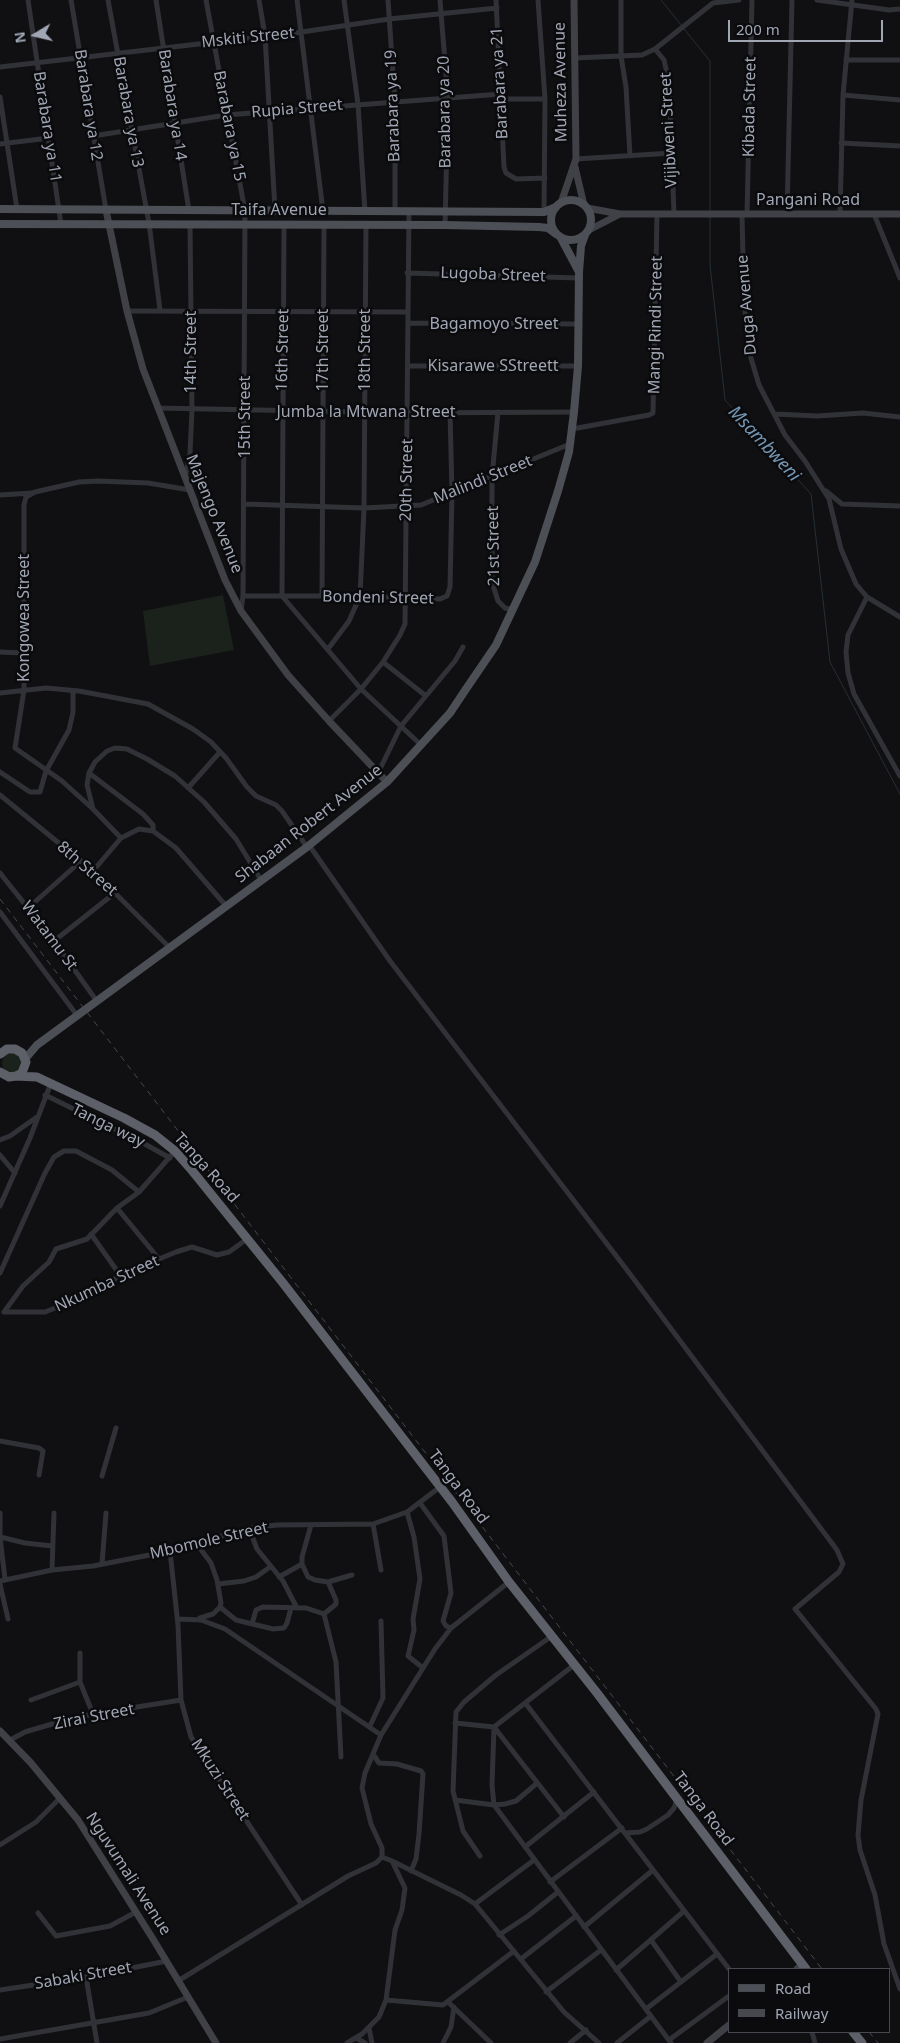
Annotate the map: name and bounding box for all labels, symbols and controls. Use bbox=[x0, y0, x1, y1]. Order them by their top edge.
north arrow bbox=[10, 10, 60, 60]
scale bar bbox=[730, 10, 885, 42]
text: 200 m bbox=[736, 19, 780, 39]
street label: Muheza Avenue bbox=[550, 22, 572, 142]
street label: Mskiti Street bbox=[200, 24, 296, 52]
street label: Barabara ya 21 bbox=[487, 26, 513, 140]
text: N bbox=[9, 30, 30, 45]
street label: Barabara ya 12 bbox=[70, 48, 106, 162]
street label: Barabara ya 14 bbox=[154, 48, 190, 162]
street label: Barabara ya 19 bbox=[381, 49, 405, 163]
street label: Barabara ya 13 bbox=[109, 55, 147, 169]
street label: Barabara ya 20 bbox=[434, 56, 456, 168]
street label: Kibada Street bbox=[740, 57, 760, 157]
street label: Barabara ya 15 bbox=[209, 69, 249, 183]
street label: Barabara ya 11 bbox=[29, 70, 65, 184]
street label: Vijibweni Street bbox=[656, 72, 682, 188]
street label: Rupia Street bbox=[251, 95, 343, 123]
street label: Pangani Road bbox=[756, 190, 860, 210]
street label: Taifa Avenue bbox=[231, 200, 327, 220]
street label: Duga Avenue bbox=[733, 254, 761, 356]
street label: Mangi Rindi Street bbox=[645, 256, 667, 394]
street label: Lugoba Street bbox=[440, 264, 546, 286]
street label: 16th Street bbox=[273, 308, 293, 392]
street label: 17th Street bbox=[313, 309, 333, 391]
street label: 18th Street bbox=[355, 309, 375, 391]
street label: 14th Street bbox=[181, 311, 201, 393]
street label: Bagamoyo Street bbox=[429, 314, 559, 334]
street label: Kisarawe SStreett bbox=[428, 356, 558, 376]
street label: 15th Street bbox=[235, 376, 255, 458]
street label: Jumba la Mtwana Street bbox=[277, 402, 455, 422]
water label: Msambweni bbox=[723, 402, 805, 486]
street label: 20th Street bbox=[397, 438, 417, 522]
street label: Majengo Avenue bbox=[181, 452, 247, 576]
street label: Malindi Street bbox=[431, 452, 535, 508]
street label: 21st Street bbox=[484, 506, 504, 586]
street label: Kongowea Street bbox=[14, 554, 34, 682]
street label: Bondeni Street bbox=[322, 587, 434, 609]
street label: Shabaan Robert Avenue bbox=[232, 761, 386, 887]
street label: 8th Street bbox=[53, 838, 121, 900]
street label: Watamu St bbox=[17, 898, 81, 974]
street label: Tanga way bbox=[68, 1100, 148, 1152]
street label: Tanga Road bbox=[169, 1129, 243, 1207]
street label: Nkumba Street bbox=[52, 1251, 162, 1317]
street label: Tanga Road bbox=[424, 1446, 492, 1528]
street label: Mbomole Street bbox=[148, 1518, 270, 1564]
street label: Zirai Street bbox=[52, 1700, 136, 1734]
street label: Mkuzi Street bbox=[187, 1736, 253, 1824]
street label: Tanga Road bbox=[669, 1768, 737, 1850]
street label: Nguvumali Avenue bbox=[81, 1809, 175, 1939]
street label: Sabaki Street bbox=[33, 1958, 133, 1994]
legend bbox=[728, 1968, 890, 2033]
text: Road bbox=[775, 1978, 811, 1998]
text: Railway bbox=[775, 2003, 828, 2023]

